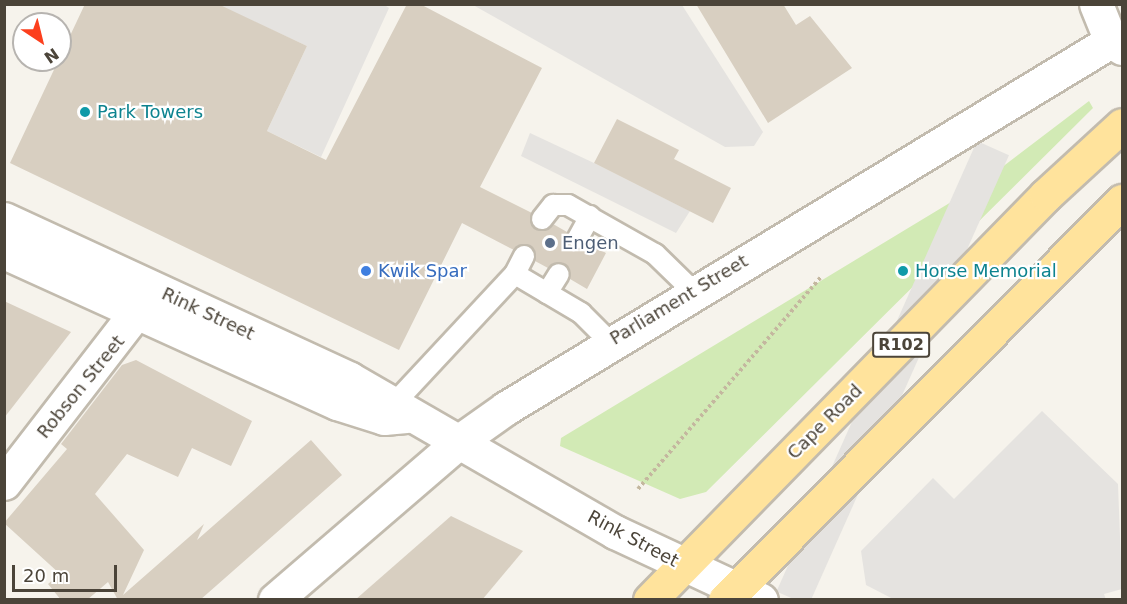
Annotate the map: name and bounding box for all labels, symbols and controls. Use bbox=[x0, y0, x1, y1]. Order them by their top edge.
north arrow bbox=[12, 12, 72, 72]
text: N bbox=[41, 44, 62, 67]
place label: Park Towers bbox=[97, 101, 203, 123]
marker: Park Towers bbox=[78, 105, 92, 119]
place label: Engen bbox=[562, 232, 619, 254]
marker: Engen bbox=[543, 236, 557, 250]
street label: Parliament Street bbox=[606, 250, 752, 350]
place label: Kwik Spar bbox=[378, 260, 467, 282]
place label: Horse Memorial bbox=[915, 260, 1057, 282]
marker: Kwik Spar bbox=[359, 264, 373, 278]
marker: Horse Memorial bbox=[896, 264, 910, 278]
street label: Rink Street bbox=[158, 283, 258, 345]
street label: Robson Street bbox=[33, 331, 129, 443]
road number: R102 bbox=[871, 332, 931, 358]
street label: Cape Road bbox=[783, 380, 867, 464]
street label: Rink Street bbox=[584, 506, 682, 572]
scale bar bbox=[15, 553, 120, 591]
text: 20 m bbox=[23, 565, 69, 586]

